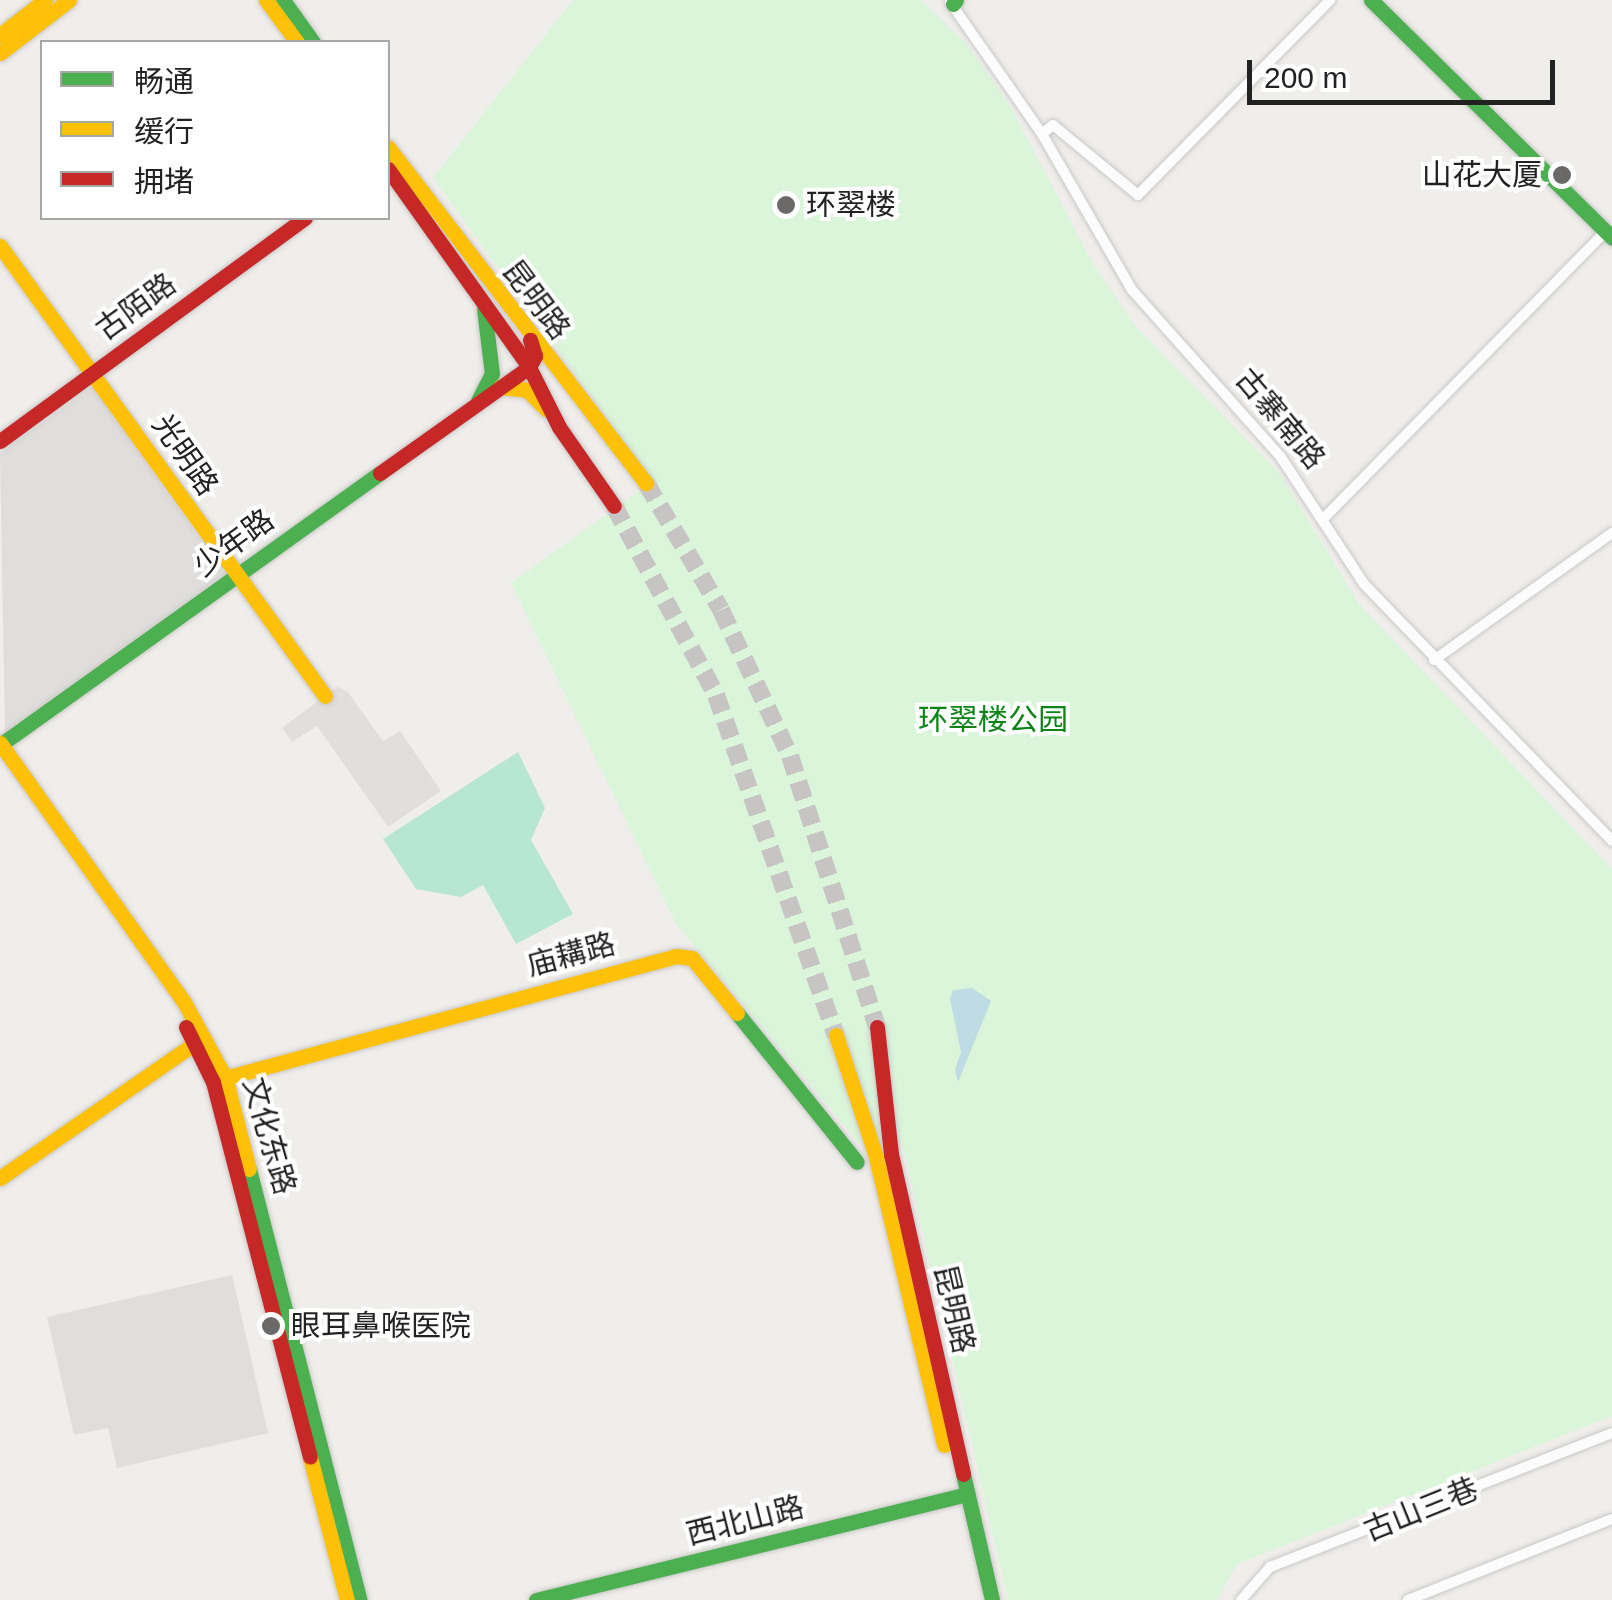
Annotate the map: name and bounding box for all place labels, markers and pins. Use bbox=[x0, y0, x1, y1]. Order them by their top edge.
place label: 山花大厦 bbox=[1422, 157, 1542, 193]
marker: 山花大厦 bbox=[1551, 164, 1573, 186]
place label: 环翠楼 bbox=[806, 187, 896, 223]
marker: 环翠楼 bbox=[775, 194, 797, 216]
place label: 眼耳鼻喉医院 bbox=[291, 1308, 471, 1344]
marker: 眼耳鼻喉医院 bbox=[260, 1315, 282, 1337]

